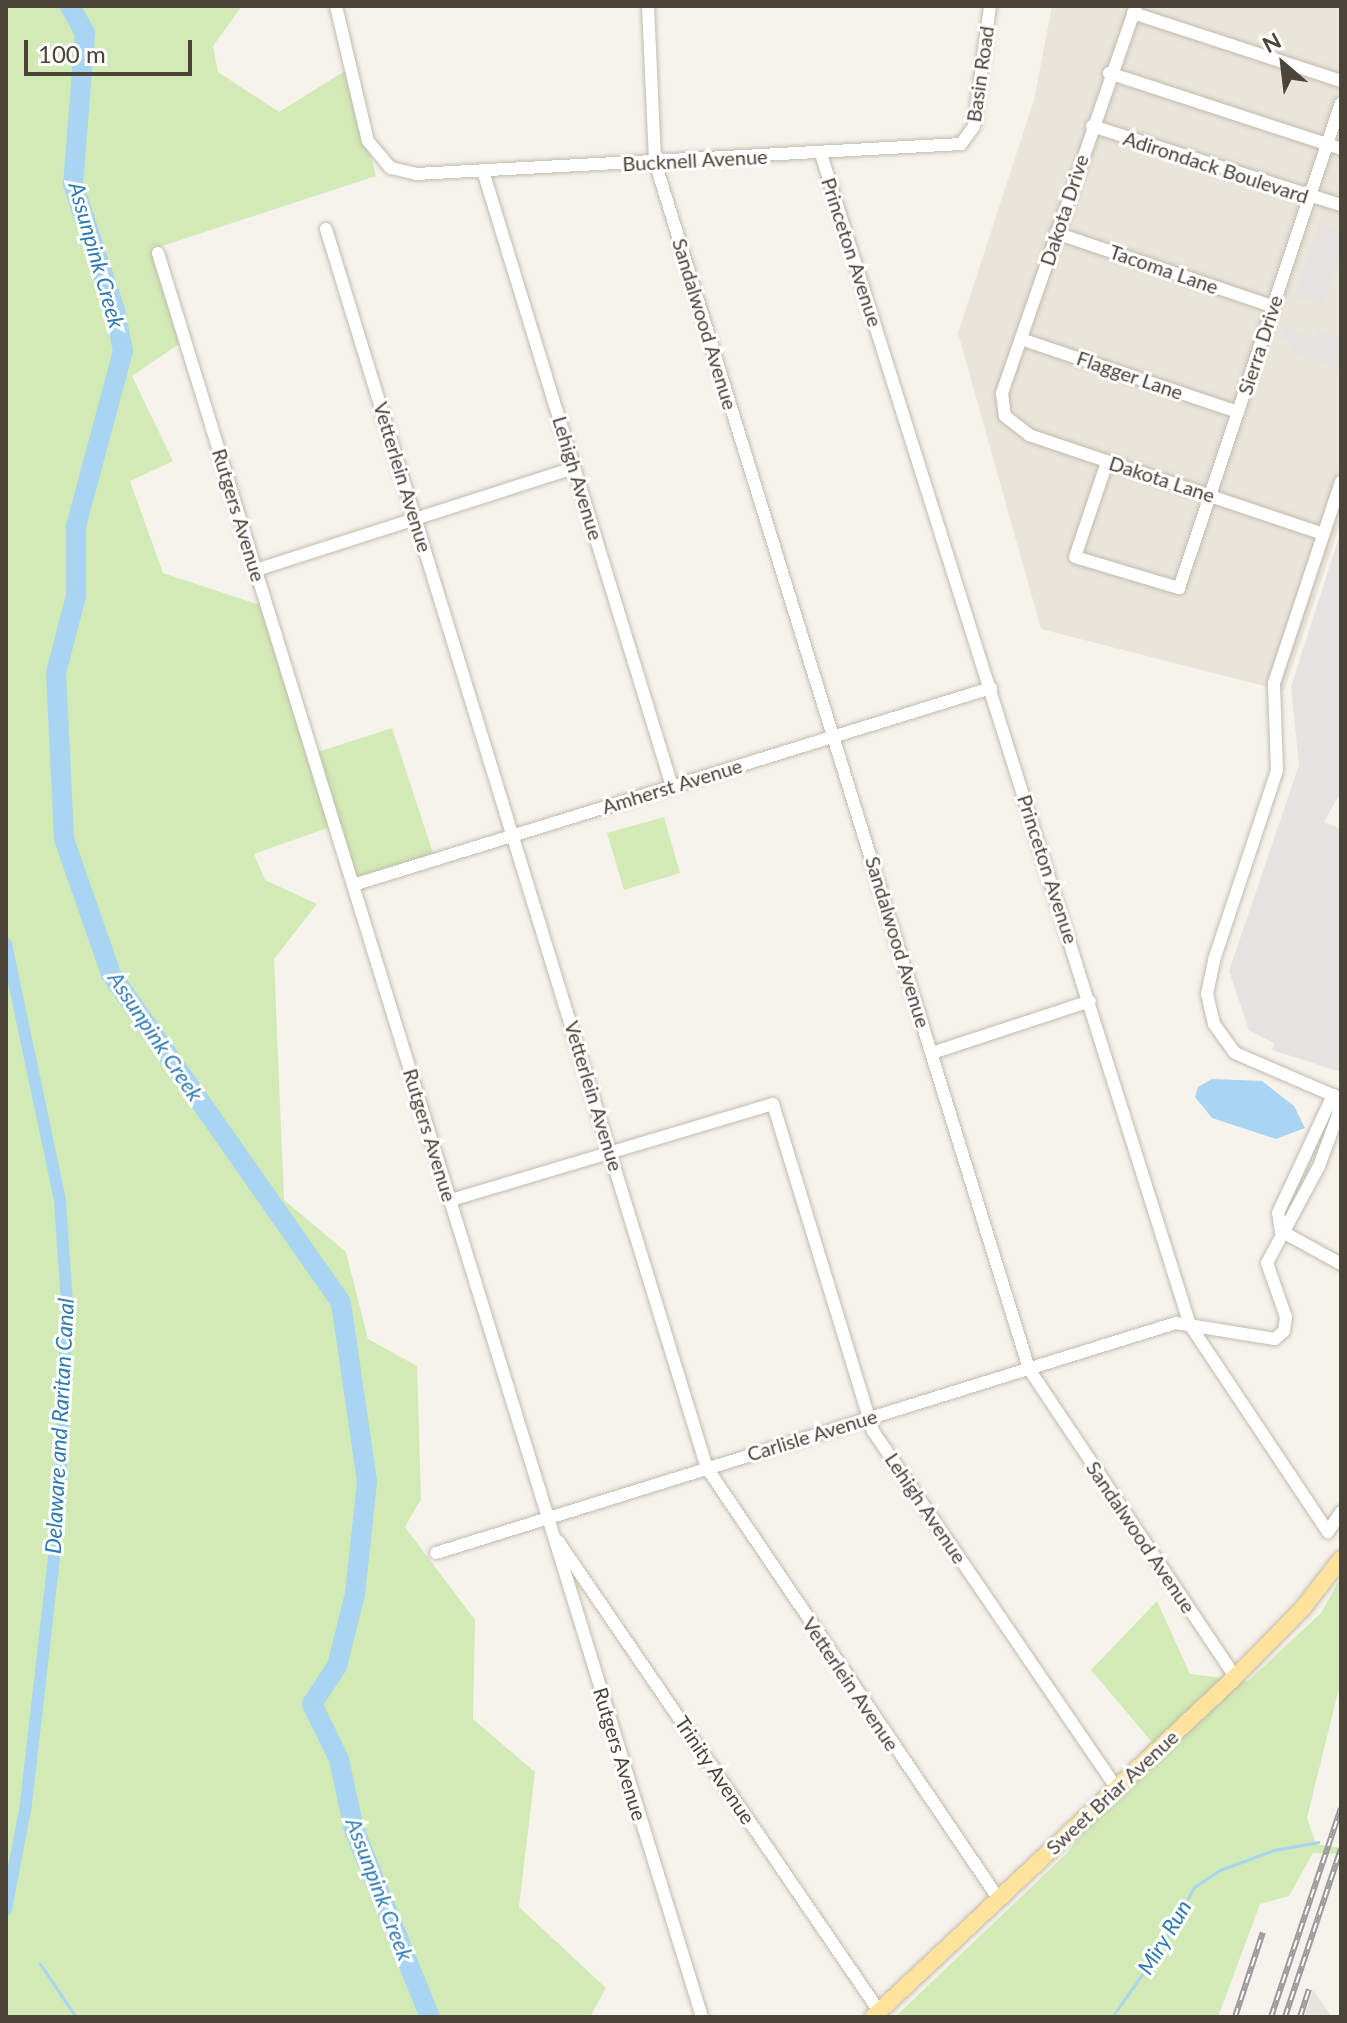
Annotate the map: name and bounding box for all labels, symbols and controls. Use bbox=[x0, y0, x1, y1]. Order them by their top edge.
scale bar bbox=[28, 24, 196, 74]
street label: Basin Road bbox=[961, 24, 999, 124]
north arrow bbox=[1243, 24, 1323, 104]
text: N bbox=[1258, 26, 1285, 58]
text: 100 m bbox=[38, 39, 106, 68]
street label: Adirondack Boulevard bbox=[1120, 126, 1312, 208]
street label: Bucknell Avenue bbox=[621, 144, 769, 176]
street label: Dakota Drive bbox=[1035, 151, 1093, 269]
street label: Princeton Avenue bbox=[817, 174, 887, 330]
water label: Assunpink Creek bbox=[64, 179, 130, 331]
street label: Sandalwood Avenue bbox=[667, 235, 743, 413]
street label: Tacoma Lane bbox=[1106, 239, 1222, 299]
street label: Sierra Drive bbox=[1233, 292, 1287, 398]
street label: Flagger Lane bbox=[1073, 346, 1187, 404]
street label: Vetterlein Avenue bbox=[369, 399, 437, 555]
street label: Lehigh Avenue bbox=[548, 413, 608, 543]
street label: Rutgers Avenue bbox=[207, 445, 271, 585]
street label: Dakota Lane bbox=[1106, 451, 1218, 507]
street label: Amherst Avenue bbox=[599, 753, 745, 819]
street label: Princeton Avenue bbox=[1013, 791, 1083, 947]
street label: Sandalwood Avenue bbox=[860, 853, 936, 1031]
water label: Assunpink Creek bbox=[103, 966, 209, 1106]
street label: Vetterlein Avenue bbox=[560, 1018, 628, 1174]
street label: Rutgers Avenue bbox=[398, 1065, 462, 1205]
water label: Delaware and Raritan Canal bbox=[39, 1297, 79, 1555]
street label: Carlisle Avenue bbox=[744, 1404, 880, 1466]
street label: Lehigh Avenue bbox=[880, 1448, 972, 1568]
street label: Sandalwood Avenue bbox=[1081, 1456, 1201, 1618]
street label: Vetterlein Avenue bbox=[797, 1612, 905, 1756]
street label: Rutgers Avenue bbox=[588, 1684, 652, 1824]
street label: Trinity Avenue bbox=[670, 1711, 760, 1829]
street label: Sweet Briar Avenue bbox=[1041, 1724, 1183, 1860]
water label: Assunpink Creek bbox=[341, 1814, 419, 1964]
water label: Miry Run bbox=[1131, 1895, 1197, 1979]

